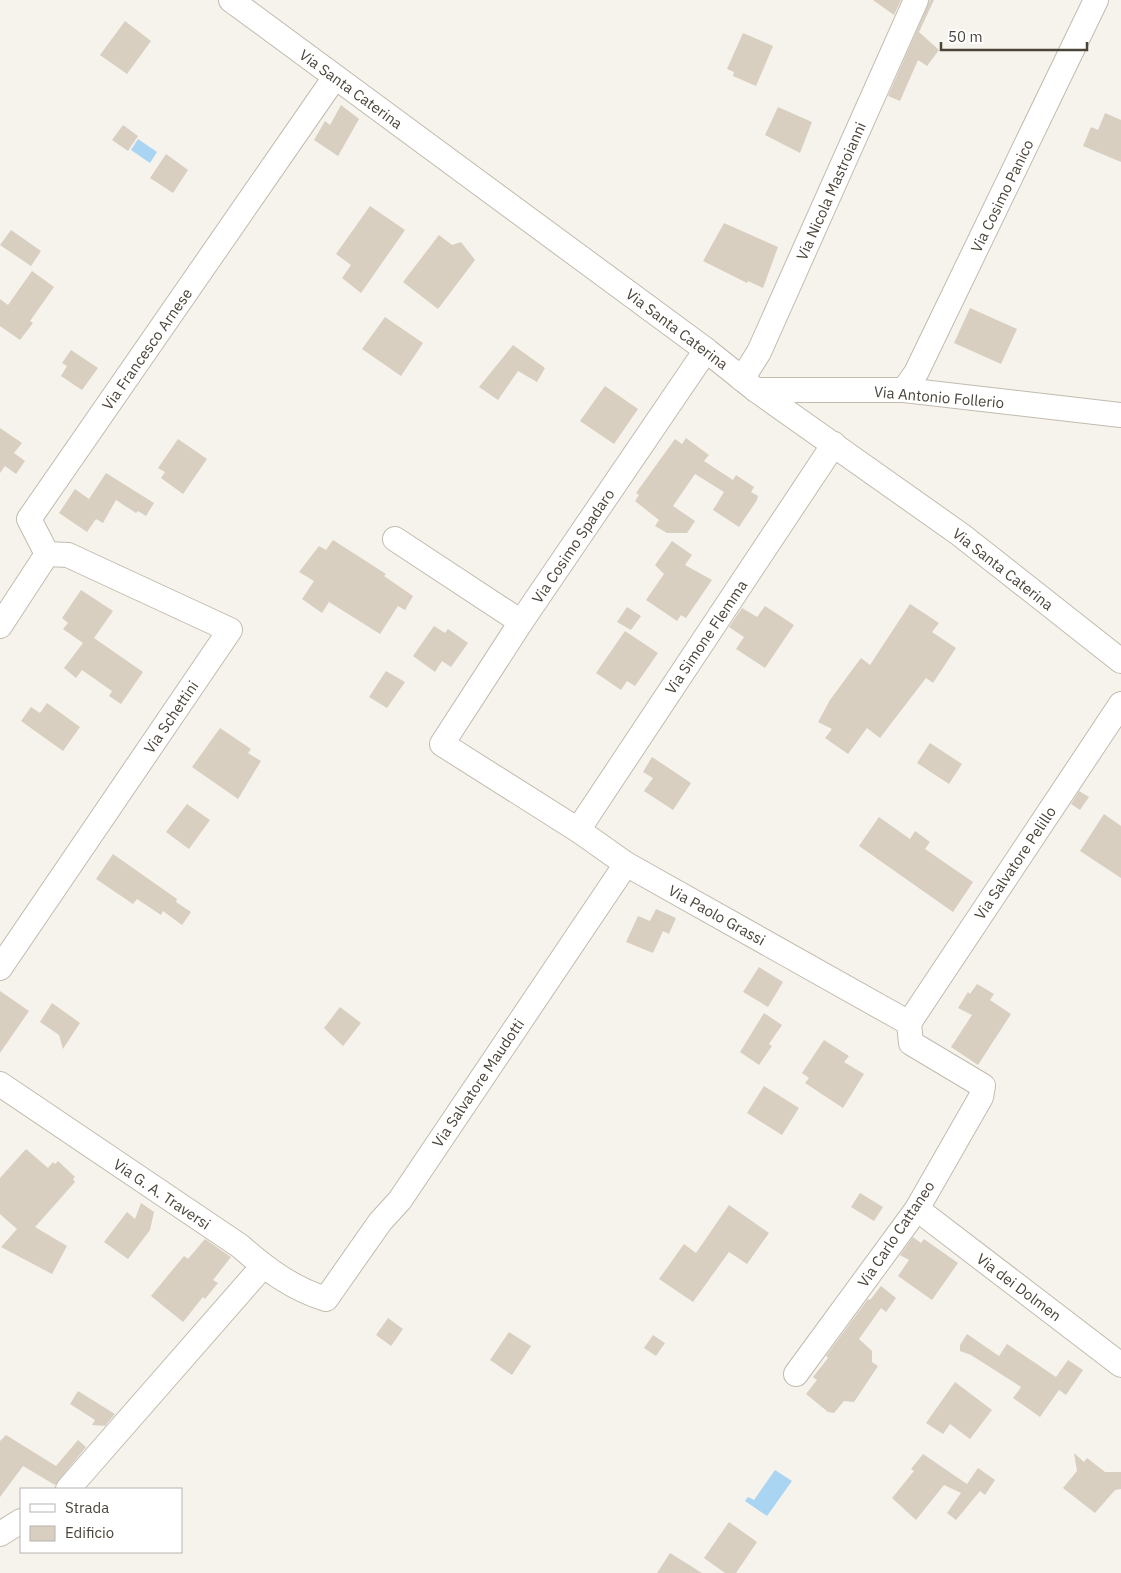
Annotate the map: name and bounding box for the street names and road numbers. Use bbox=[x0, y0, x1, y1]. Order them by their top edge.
street label: Via Santa Caterina bbox=[296, 45, 406, 133]
street label: Via Nicola Mastroianni bbox=[792, 119, 870, 263]
street label: Via Cosimo Panico bbox=[966, 136, 1038, 256]
street label: Via Francesco Arnese bbox=[98, 284, 196, 414]
street label: Via Santa Caterina bbox=[622, 284, 732, 374]
street label: Via Antonio Follerio bbox=[873, 382, 1005, 412]
street label: Via Cosimo Spadaro bbox=[528, 485, 618, 607]
street label: Via Santa Caterina bbox=[949, 524, 1057, 614]
street label: Via Simone Flemma bbox=[661, 576, 751, 698]
street label: Via Schettini bbox=[140, 677, 202, 757]
street label: Via Salvatore Pelillo bbox=[970, 803, 1060, 923]
street label: Via Paolo Grassi bbox=[665, 881, 769, 949]
street label: Via Salvatore Maudotti bbox=[428, 1015, 528, 1151]
street label: Via G. A. Traversi bbox=[110, 1154, 214, 1234]
street label: Via Carlo Cattaneo bbox=[853, 1177, 939, 1291]
street label: Via dei Dolmen bbox=[973, 1249, 1065, 1325]

